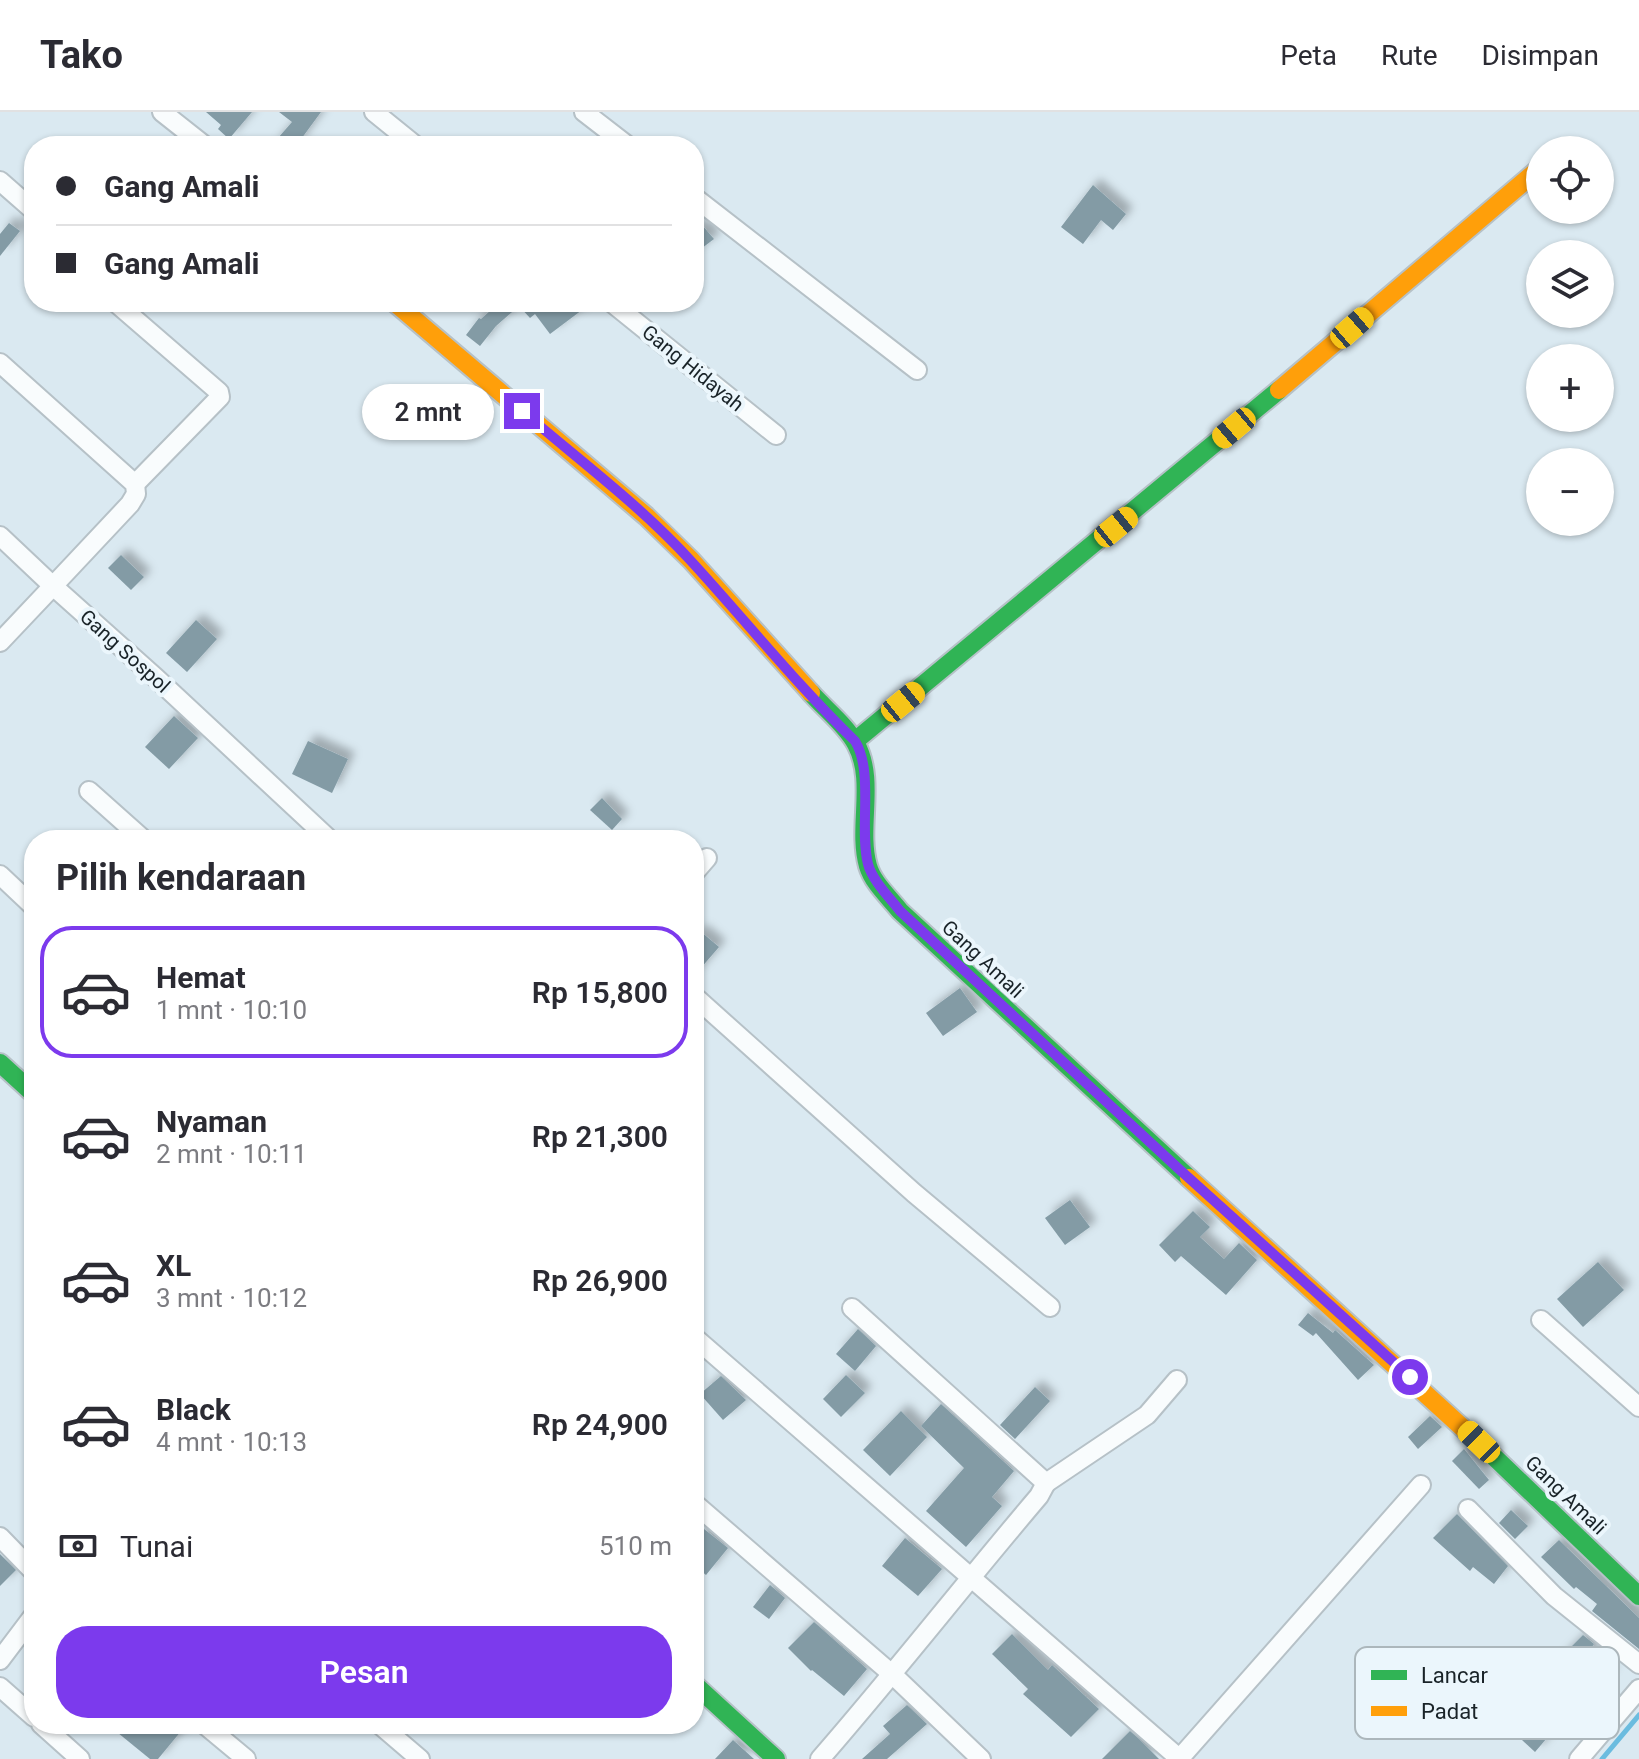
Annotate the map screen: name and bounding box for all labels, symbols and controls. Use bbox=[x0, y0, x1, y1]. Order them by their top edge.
text: Tako bbox=[40, 33, 123, 77]
text: Peta bbox=[1280, 39, 1337, 72]
text: Rute bbox=[1381, 39, 1438, 72]
text: Disimpan bbox=[1482, 39, 1599, 72]
map controls bbox=[1526, 136, 1614, 536]
button: locate bbox=[1526, 136, 1614, 224]
text: Gang Amali bbox=[104, 169, 260, 204]
button: layers bbox=[1526, 240, 1614, 328]
text: Gang Amali bbox=[104, 246, 260, 281]
car bbox=[1326, 303, 1378, 353]
street label: Gang Hidayah bbox=[637, 320, 749, 416]
button: + bbox=[1526, 344, 1614, 432]
callout: 2 mnt bbox=[362, 383, 494, 439]
route end bbox=[504, 393, 540, 429]
text: 2 mnt bbox=[394, 397, 462, 427]
car bbox=[1208, 403, 1260, 453]
button: − bbox=[1526, 448, 1614, 536]
car bbox=[1090, 503, 1142, 551]
street label: Gang Sospol bbox=[75, 604, 175, 698]
car bbox=[877, 678, 929, 726]
text: Pilih kendaraan bbox=[56, 857, 306, 899]
street label: Gang Amali bbox=[937, 915, 1029, 1003]
icon: car bbox=[60, 956, 132, 1028]
text: Hemat bbox=[156, 960, 246, 995]
text: Rp 15,800 bbox=[532, 975, 668, 1010]
text: 1 mnt · 10:10 bbox=[156, 995, 307, 1025]
icon: car bbox=[60, 1100, 132, 1172]
text: Nyaman bbox=[156, 1104, 267, 1139]
text: Rp 21,300 bbox=[532, 1119, 668, 1154]
text: 2 mnt · 10:11 bbox=[156, 1139, 307, 1169]
icon: car bbox=[60, 1244, 132, 1316]
text: XL bbox=[156, 1248, 191, 1283]
text: Rp 26,900 bbox=[532, 1263, 668, 1298]
text: 3 mnt · 10:12 bbox=[156, 1283, 307, 1313]
route start bbox=[1392, 1359, 1428, 1395]
icon: car bbox=[60, 1388, 132, 1460]
text: Black bbox=[156, 1392, 231, 1427]
text: Rp 24,900 bbox=[532, 1407, 668, 1442]
car bbox=[1453, 1417, 1505, 1467]
text: 4 mnt · 10:13 bbox=[156, 1427, 307, 1457]
street label: Gang Amali bbox=[1521, 1451, 1611, 1539]
icon: cash bbox=[56, 1524, 100, 1568]
text: Tunai bbox=[120, 1529, 193, 1564]
text: 510 m bbox=[599, 1531, 672, 1561]
button: Pesan bbox=[56, 1626, 672, 1718]
legend bbox=[1355, 1647, 1619, 1739]
text: Lancar bbox=[1421, 1663, 1488, 1688]
text: Padat bbox=[1421, 1699, 1478, 1724]

